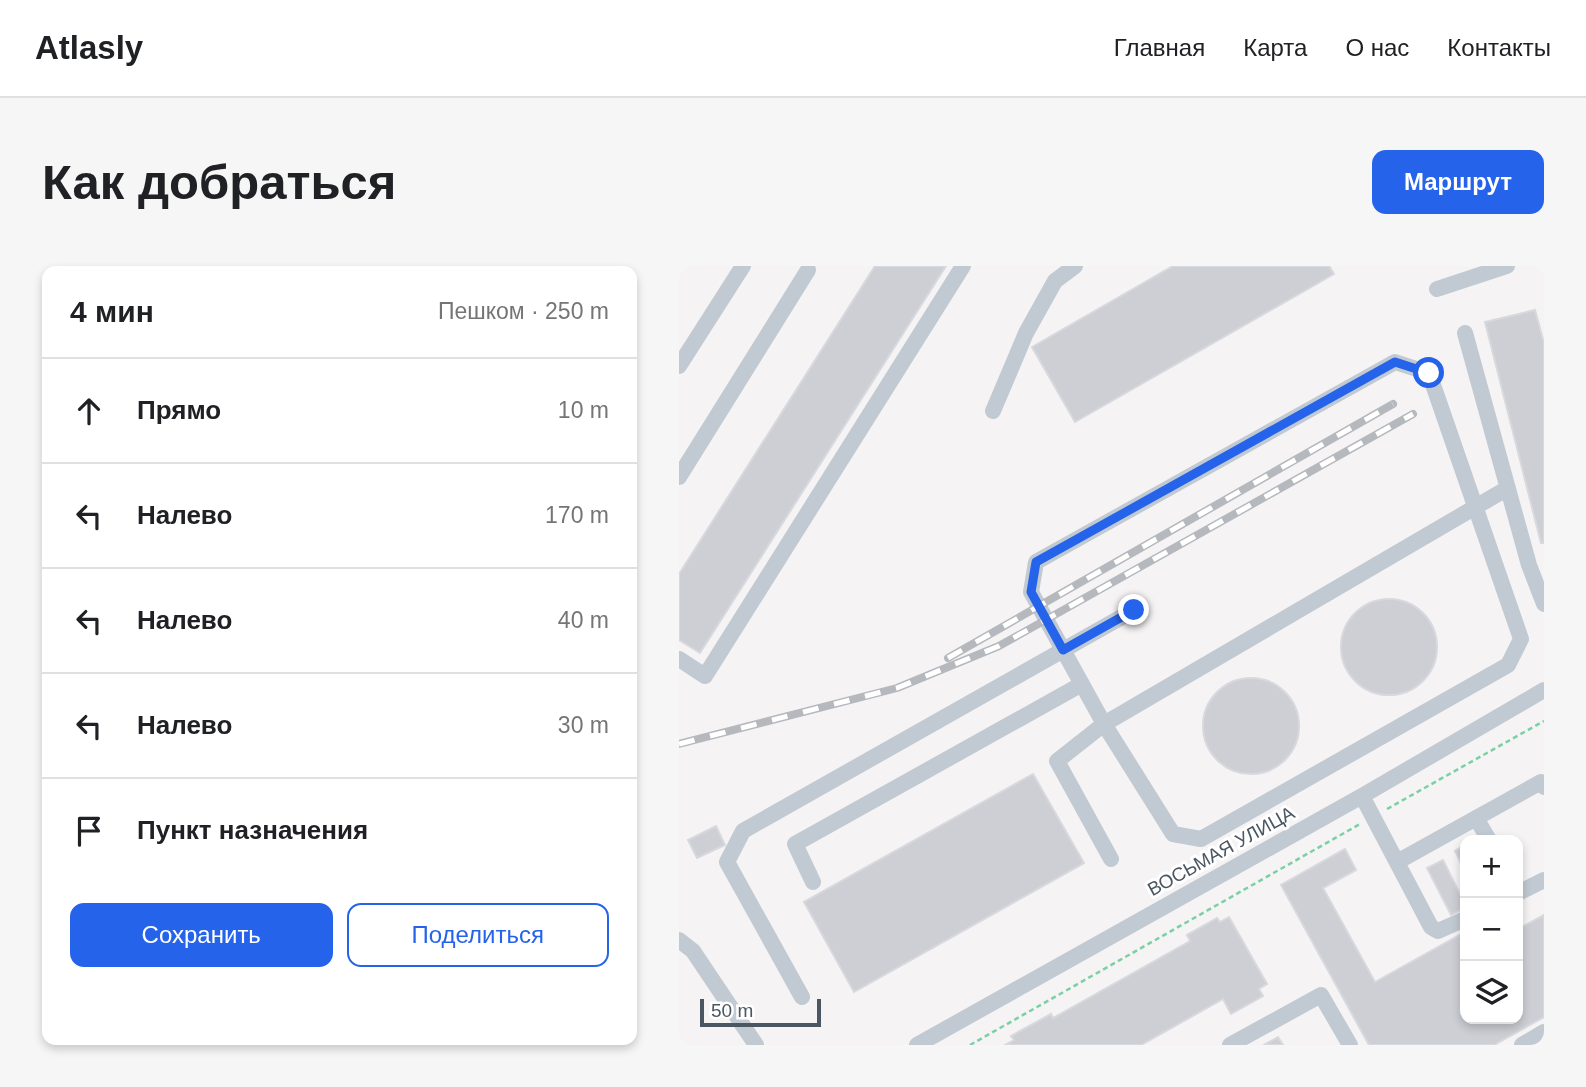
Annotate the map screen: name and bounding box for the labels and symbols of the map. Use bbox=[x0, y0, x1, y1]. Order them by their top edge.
route start bbox=[1413, 357, 1444, 388]
route end bbox=[1118, 594, 1149, 625]
street label: ВОСЬМАЯ УЛИЦА bbox=[1144, 802, 1298, 900]
scale bar bbox=[700, 996, 821, 1028]

